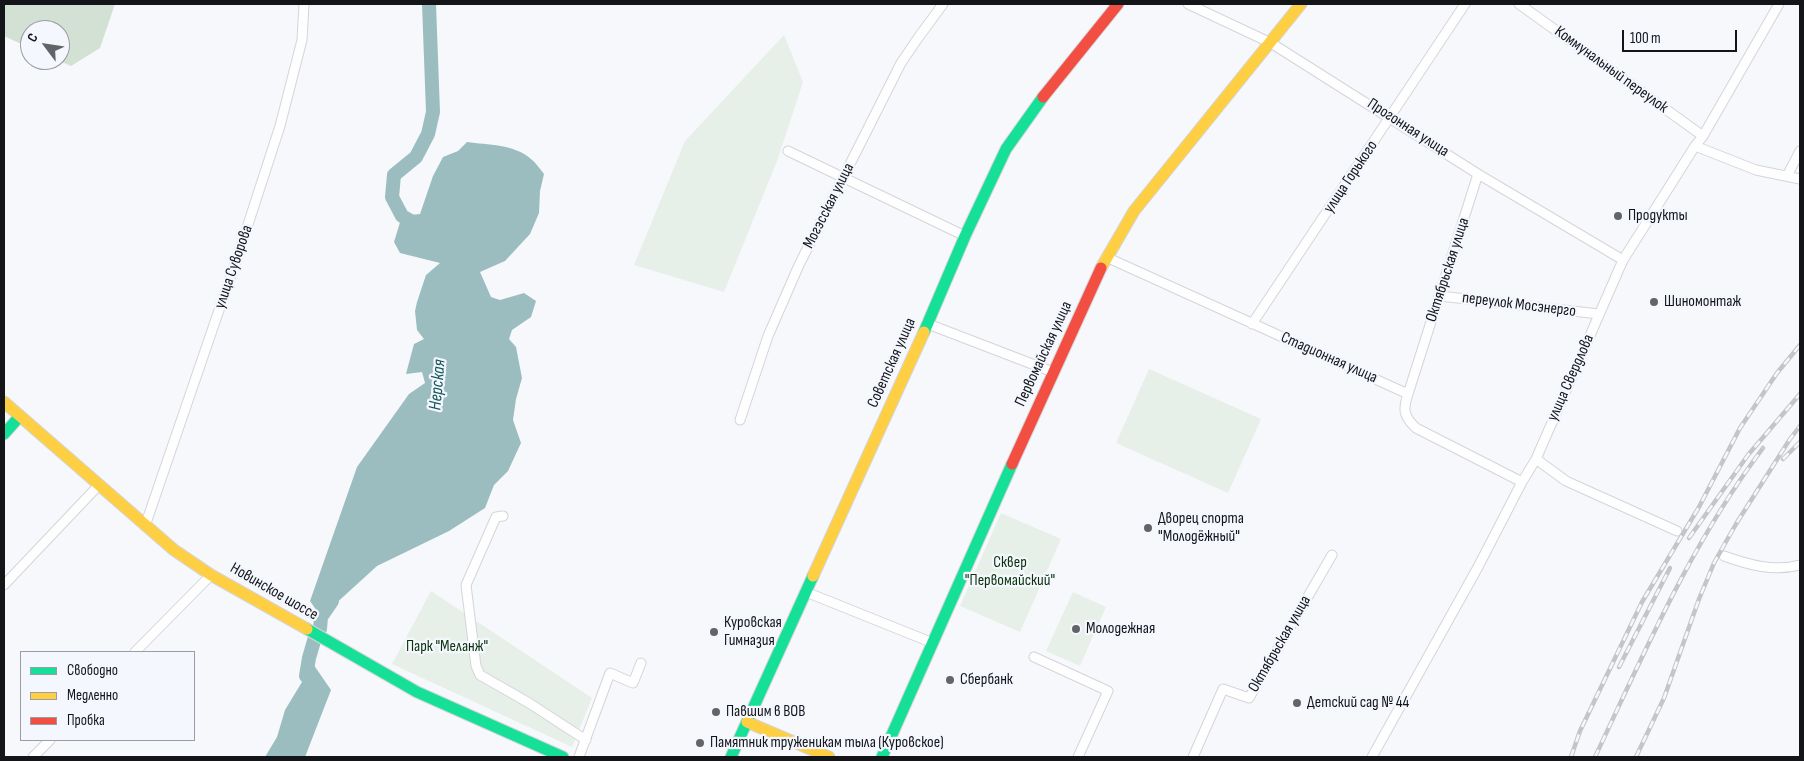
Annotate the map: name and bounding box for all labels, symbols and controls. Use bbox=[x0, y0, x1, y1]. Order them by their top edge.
north arrow bbox=[20, 20, 70, 70]
scale bar bbox=[1624, 20, 1739, 52]
street label: Коммунальный переулок bbox=[1550, 22, 1672, 118]
text: 100 m bbox=[1630, 29, 1661, 48]
text: С bbox=[23, 30, 42, 45]
street label: Прогонная улица bbox=[1364, 94, 1452, 162]
street label: улица Горького bbox=[1320, 137, 1382, 217]
street label: Могэсская улица bbox=[799, 160, 859, 252]
place label: Продукты bbox=[1628, 206, 1688, 226]
marker: Продукты bbox=[1612, 210, 1624, 222]
street label: Октябрьская улица bbox=[1422, 215, 1474, 325]
street label: улица Суворова bbox=[211, 223, 257, 311]
street label: переулок Мосэнерго bbox=[1461, 288, 1577, 322]
place label: Шиномонтаж bbox=[1664, 292, 1741, 312]
marker: Шиномонтаж bbox=[1648, 296, 1660, 308]
street label: Первомайская улица bbox=[1011, 298, 1077, 410]
street label: Советская улица bbox=[864, 315, 920, 411]
street label: Стадионная улица bbox=[1278, 328, 1380, 388]
street label: улица Свердлова bbox=[1543, 332, 1599, 424]
water label: Нерская bbox=[425, 359, 451, 411]
place label: Дворец спорта "Молодёжный" bbox=[1158, 509, 1244, 547]
marker: Дворец спорта "Молодёжный" bbox=[1142, 522, 1154, 534]
park label: Сквер "Первомайский" bbox=[965, 553, 1055, 591]
street label: Новинское шоссе bbox=[227, 559, 321, 625]
street label: Октябрьская улица bbox=[1245, 592, 1315, 696]
place label: Куровская Гимназия bbox=[724, 613, 782, 651]
place label: Молодежная bbox=[1086, 619, 1155, 639]
marker: Молодежная bbox=[1070, 623, 1082, 635]
marker: Куровская Гимназия bbox=[708, 626, 720, 638]
park label: Парк "Меланж" bbox=[406, 637, 488, 657]
legend bbox=[20, 651, 195, 741]
text: Свободно bbox=[67, 661, 118, 680]
place label: Сбербанк bbox=[960, 670, 1013, 690]
marker: Сбербанк bbox=[944, 674, 956, 686]
text: Медленно bbox=[67, 686, 118, 705]
place label: Детский сад № 44 bbox=[1307, 693, 1409, 713]
marker: Детский сад № 44 bbox=[1291, 697, 1303, 709]
place label: Павшим в ВОВ bbox=[726, 702, 805, 722]
marker: Павшим в ВОВ bbox=[710, 706, 722, 718]
text: Пробка bbox=[67, 711, 105, 730]
place label: Памятник труженикам тыла (Куровское) bbox=[710, 733, 944, 753]
marker: Памятник труженикам тыла (Куровское) bbox=[694, 737, 706, 749]

